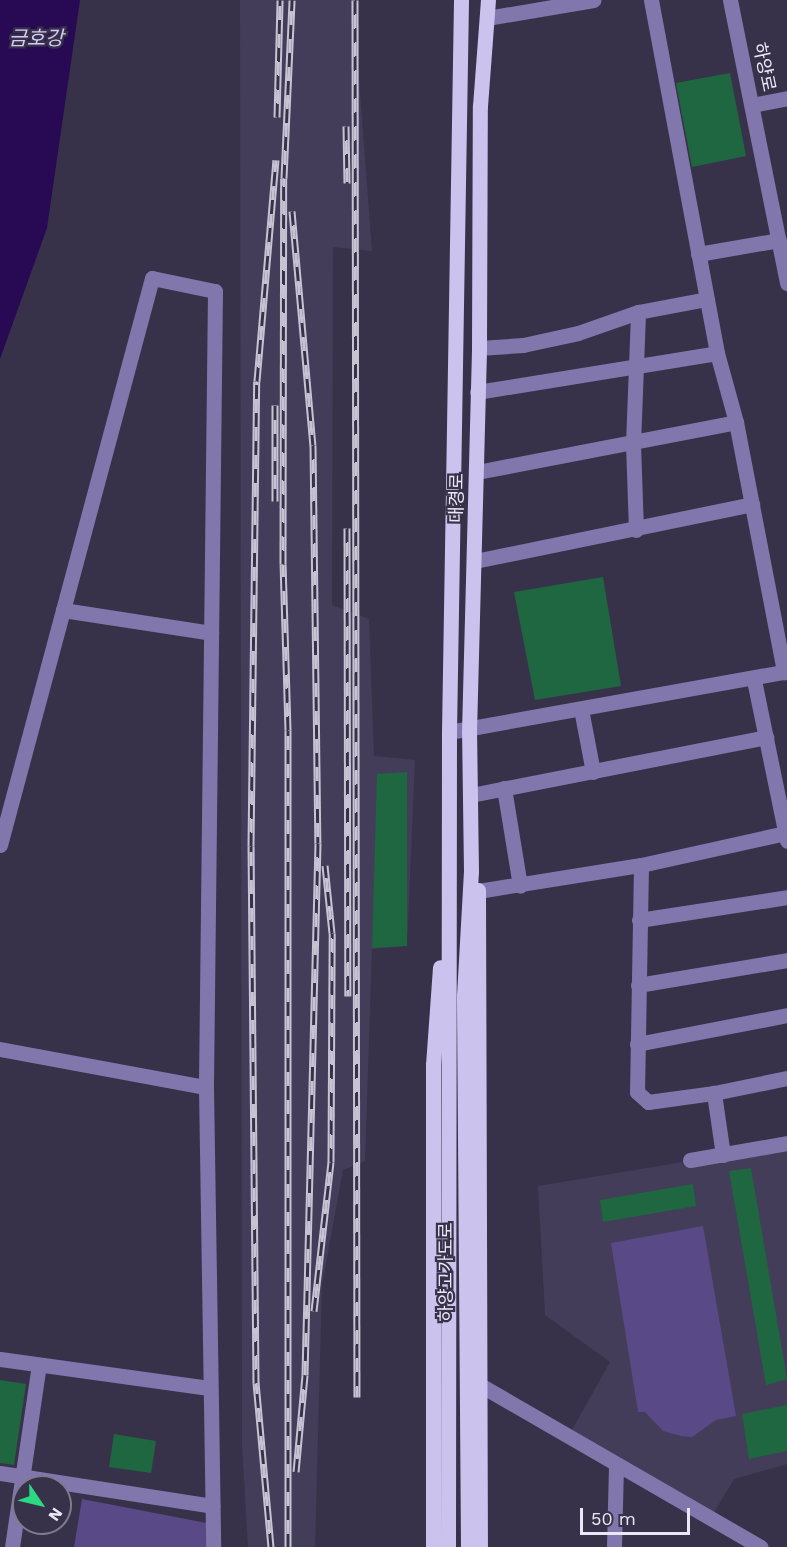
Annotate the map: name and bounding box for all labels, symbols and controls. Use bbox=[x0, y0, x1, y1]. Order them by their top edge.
water label: 금호강 bbox=[8, 26, 64, 50]
street label: 하양로 bbox=[748, 40, 780, 94]
street label: 대경로 bbox=[446, 473, 468, 523]
street label: 하양고가도로 bbox=[435, 1222, 457, 1322]
north arrow bbox=[12, 1475, 72, 1535]
scale bar bbox=[583, 1496, 692, 1534]
text: N bbox=[44, 1504, 67, 1525]
text: 50 m bbox=[591, 1508, 636, 1529]

